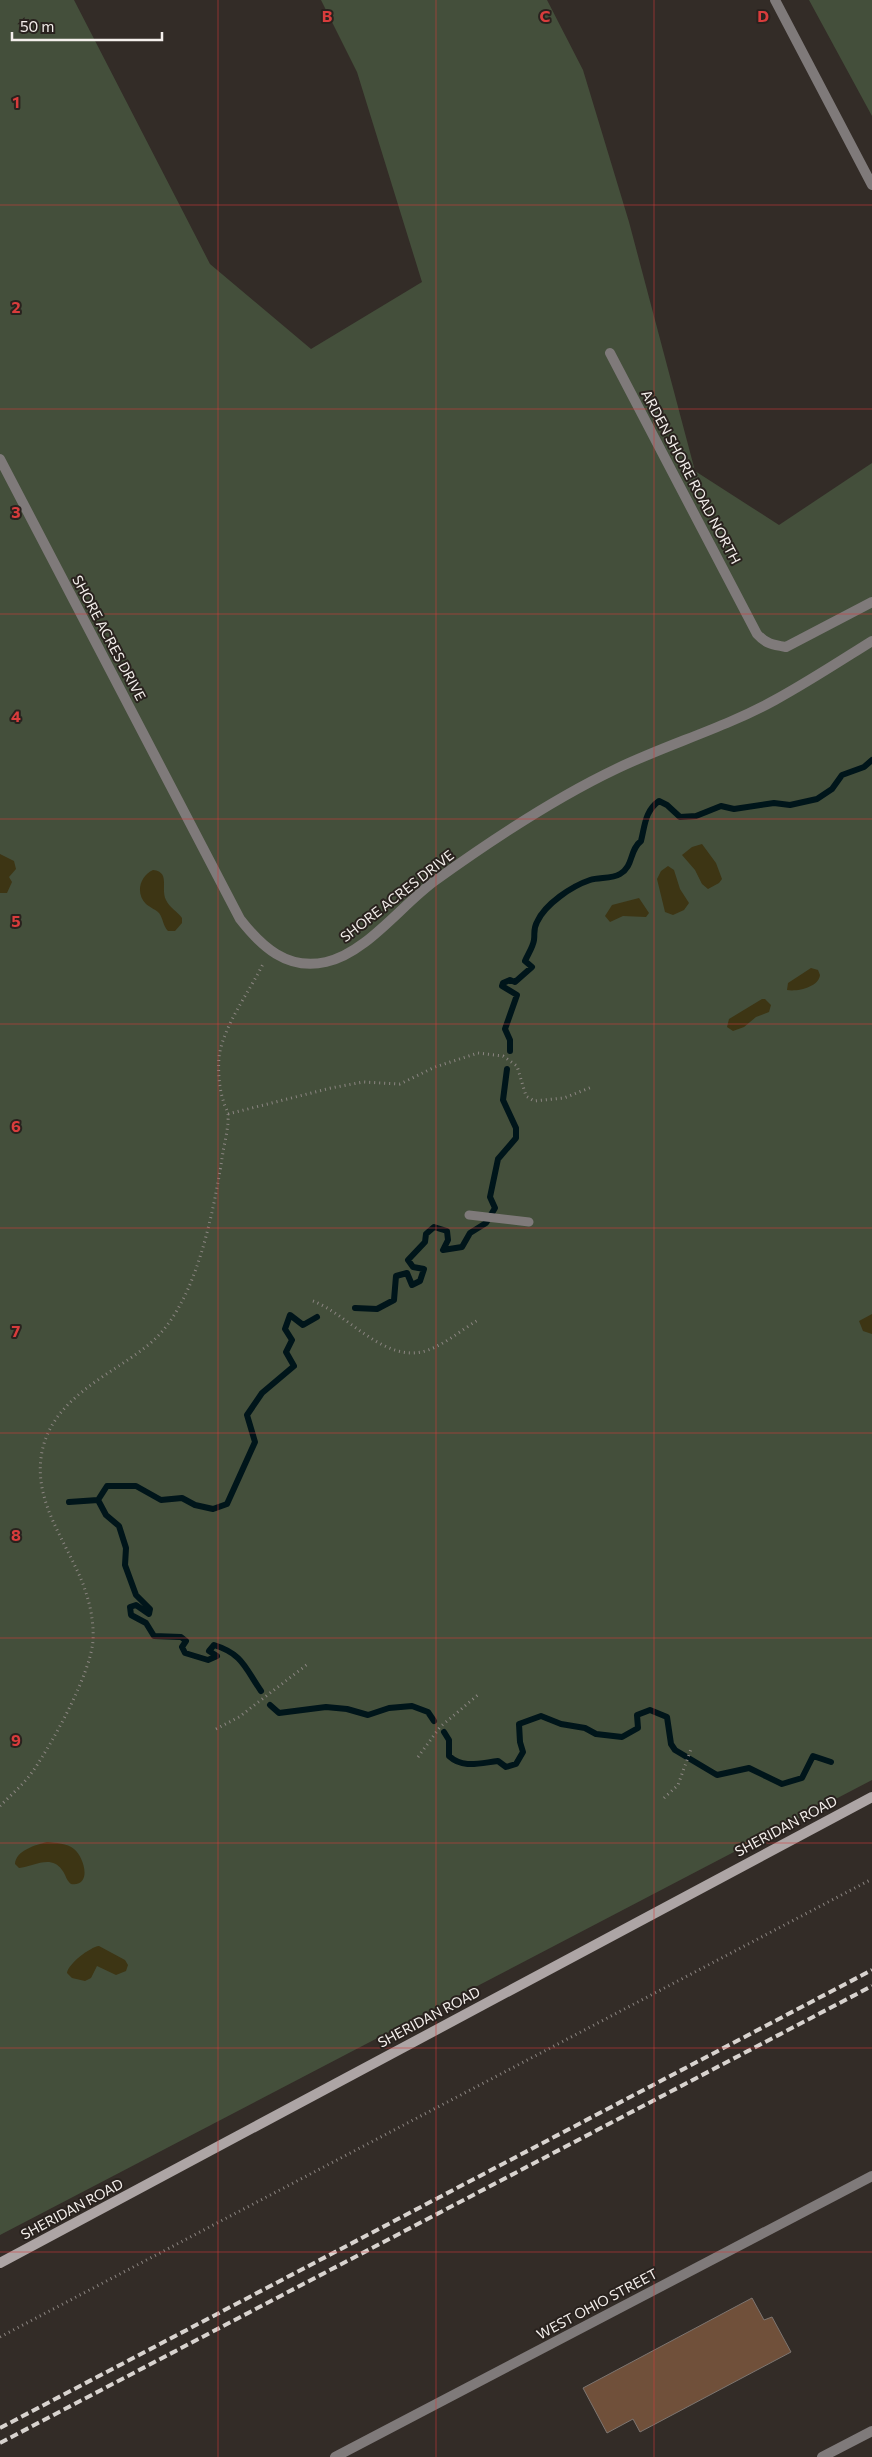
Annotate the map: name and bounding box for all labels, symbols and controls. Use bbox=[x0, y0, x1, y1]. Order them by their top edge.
text: B bbox=[322, 6, 333, 25]
text: C bbox=[540, 6, 551, 25]
text: D bbox=[757, 6, 769, 25]
scale bar bbox=[12, 10, 162, 42]
text: 50 m bbox=[20, 17, 54, 35]
text: 1 bbox=[12, 92, 20, 111]
text: 2 bbox=[11, 297, 21, 316]
street label: ARDEN SHORE ROAD NORTH bbox=[638, 387, 745, 567]
text: 3 bbox=[11, 502, 21, 521]
street label: SHORE ACRES DRIVE bbox=[69, 572, 150, 703]
text: 4 bbox=[11, 706, 21, 725]
street label: SHORE ACRES DRIVE bbox=[337, 846, 457, 945]
text: 5 bbox=[11, 911, 21, 930]
text: 6 bbox=[11, 1116, 21, 1135]
text: 7 bbox=[12, 1321, 21, 1340]
text: 8 bbox=[11, 1525, 21, 1544]
text: 9 bbox=[11, 1730, 21, 1749]
street label: SHERIDAN ROAD bbox=[732, 1791, 840, 1860]
street label: SHERIDAN ROAD bbox=[375, 1982, 483, 2051]
street label: SHERIDAN ROAD bbox=[18, 2174, 126, 2243]
street label: WEST OHIO STREET bbox=[534, 2265, 660, 2343]

